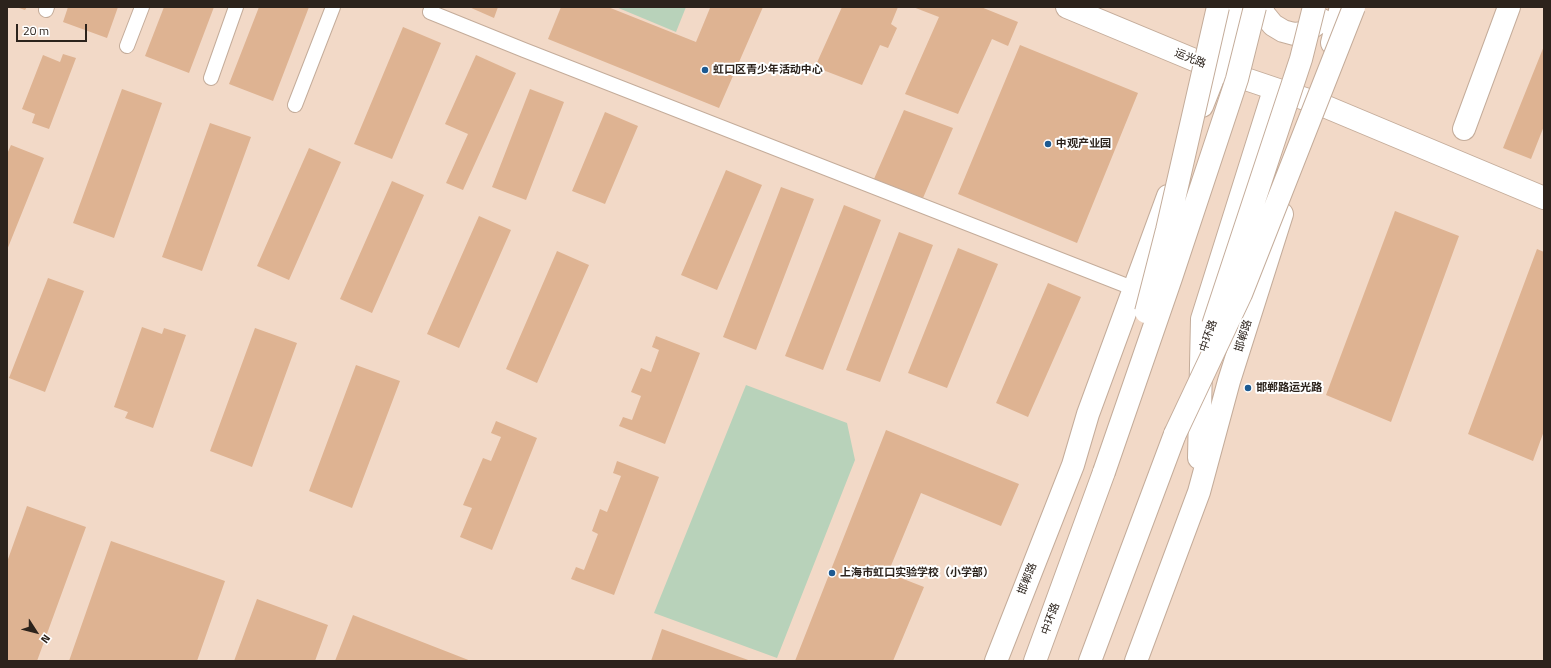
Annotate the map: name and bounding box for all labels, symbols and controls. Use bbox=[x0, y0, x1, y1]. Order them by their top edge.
scale bar bbox=[18, 16, 89, 42]
text: 20 m bbox=[23, 21, 49, 40]
street label: 运光路 bbox=[1172, 47, 1208, 71]
place label: 虹口区青少年活动中心 bbox=[713, 63, 823, 77]
marker: 虹口区青少年活动中心 bbox=[700, 65, 710, 75]
place label: 中观产业园 bbox=[1056, 137, 1111, 151]
marker: 中观产业园 bbox=[1043, 139, 1053, 149]
street label: 中环路 bbox=[1197, 318, 1221, 354]
street label: 邯郸路 bbox=[1233, 318, 1255, 354]
place label: 邯郸路运光路 bbox=[1256, 381, 1322, 395]
marker: 邯郸路运光路 bbox=[1243, 383, 1253, 393]
street label: 邯郸路 bbox=[1016, 561, 1040, 597]
place label: 上海市虹口实验学校（小学部） bbox=[840, 566, 994, 580]
marker: 上海市虹口实验学校（小学部） bbox=[827, 568, 837, 578]
street label: 中环路 bbox=[1039, 601, 1063, 637]
north arrow bbox=[16, 612, 56, 652]
text: N bbox=[37, 631, 54, 647]

